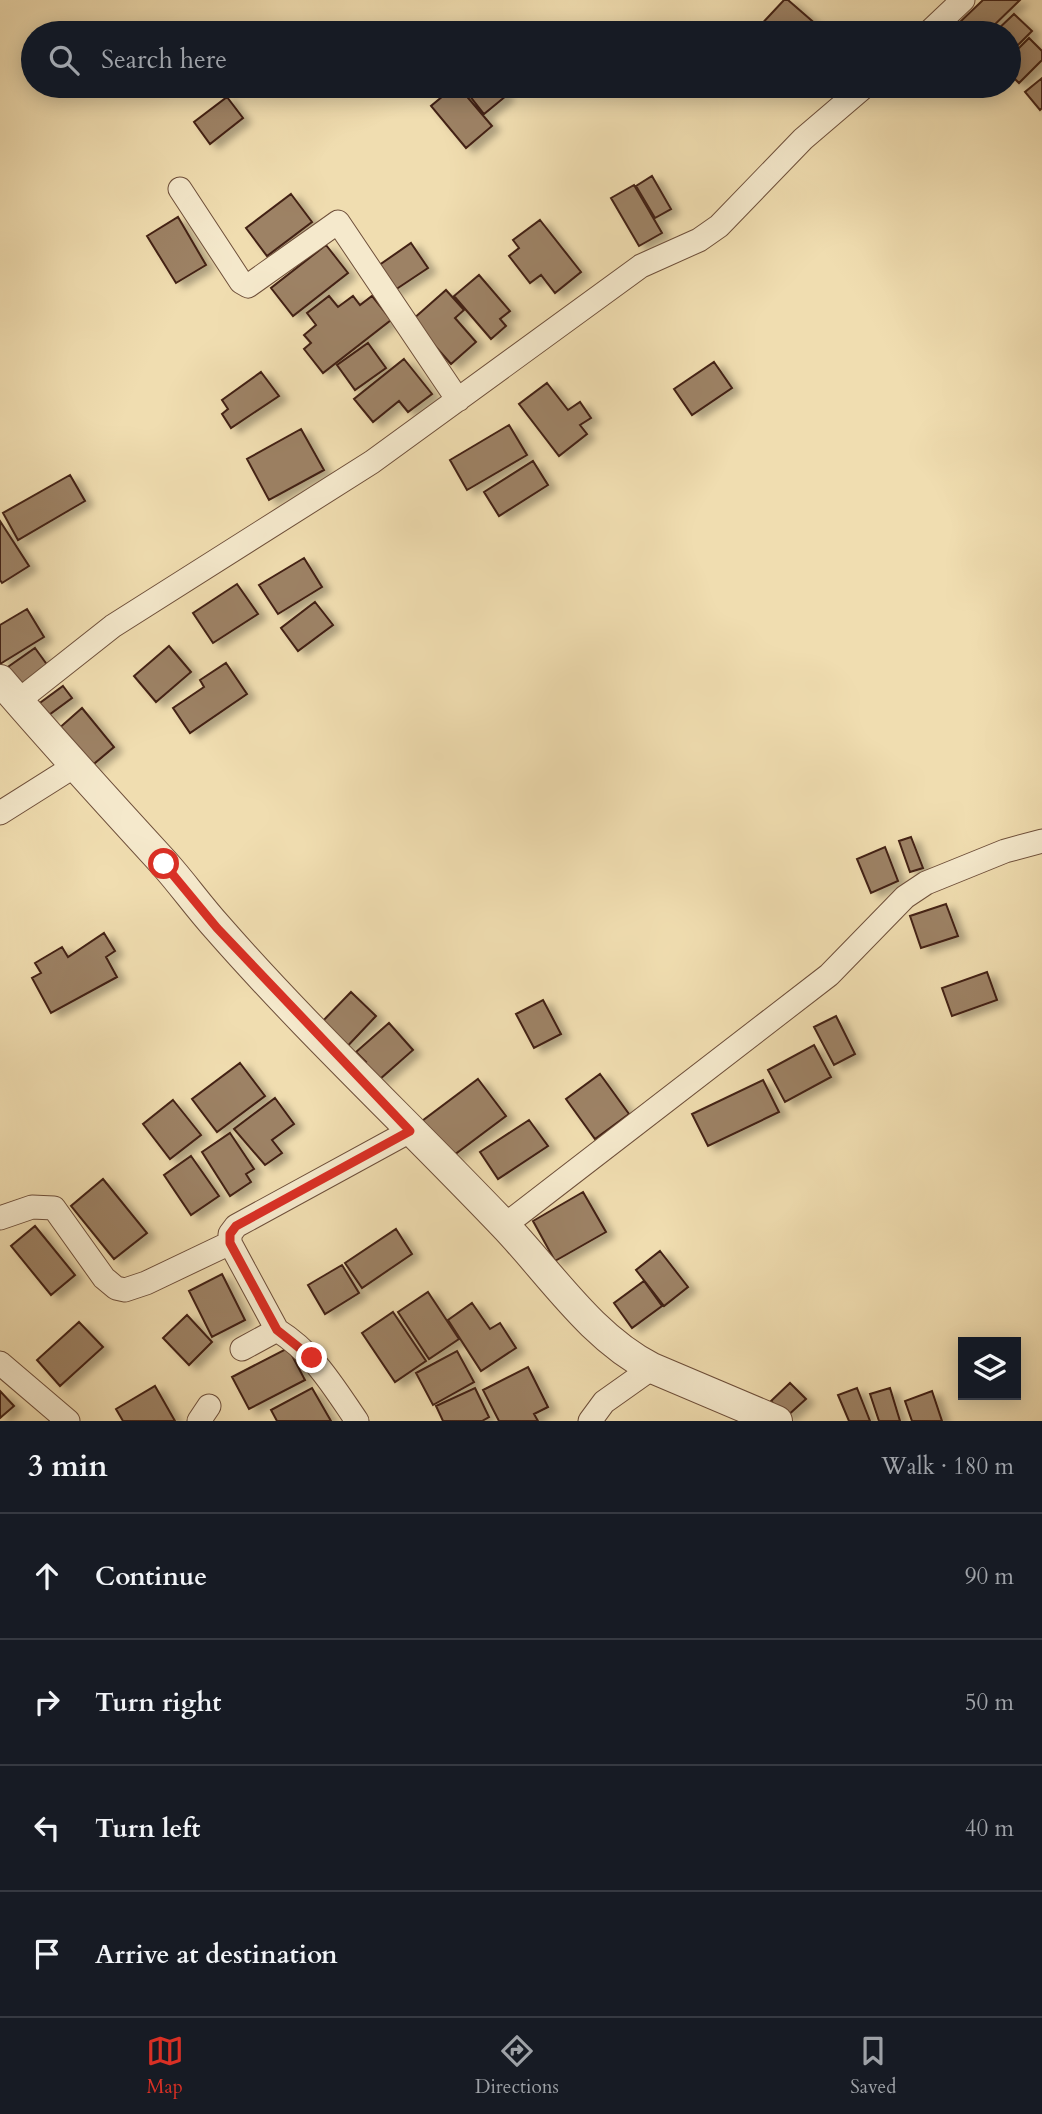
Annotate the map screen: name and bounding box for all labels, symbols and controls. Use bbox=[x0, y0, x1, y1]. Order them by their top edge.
search box bbox=[21, 21, 1021, 98]
icon: search bbox=[45, 41, 83, 79]
text: Search here bbox=[101, 42, 227, 77]
route start bbox=[148, 848, 179, 879]
map controls bbox=[958, 1337, 1021, 1400]
button: layers bbox=[958, 1337, 1021, 1400]
route end bbox=[296, 1342, 327, 1373]
text: 3 min bbox=[28, 1446, 108, 1487]
text: Walk · 180 m bbox=[881, 1451, 1014, 1482]
icon: ahead bbox=[28, 1557, 66, 1595]
text: Continue bbox=[95, 1559, 207, 1594]
text: 90 m bbox=[965, 1561, 1014, 1592]
icon: right bbox=[28, 1683, 66, 1721]
text: Turn right bbox=[95, 1685, 222, 1720]
text: 50 m bbox=[965, 1687, 1014, 1718]
icon: left bbox=[28, 1809, 66, 1847]
text: Turn left bbox=[95, 1811, 200, 1846]
text: 40 m bbox=[965, 1813, 1014, 1844]
icon: arrive bbox=[28, 1935, 66, 1973]
text: Arrive at destination bbox=[95, 1937, 338, 1972]
tab: Map bbox=[146, 2032, 184, 2100]
tab: Directions bbox=[475, 2032, 559, 2100]
tab: Saved bbox=[850, 2032, 896, 2100]

